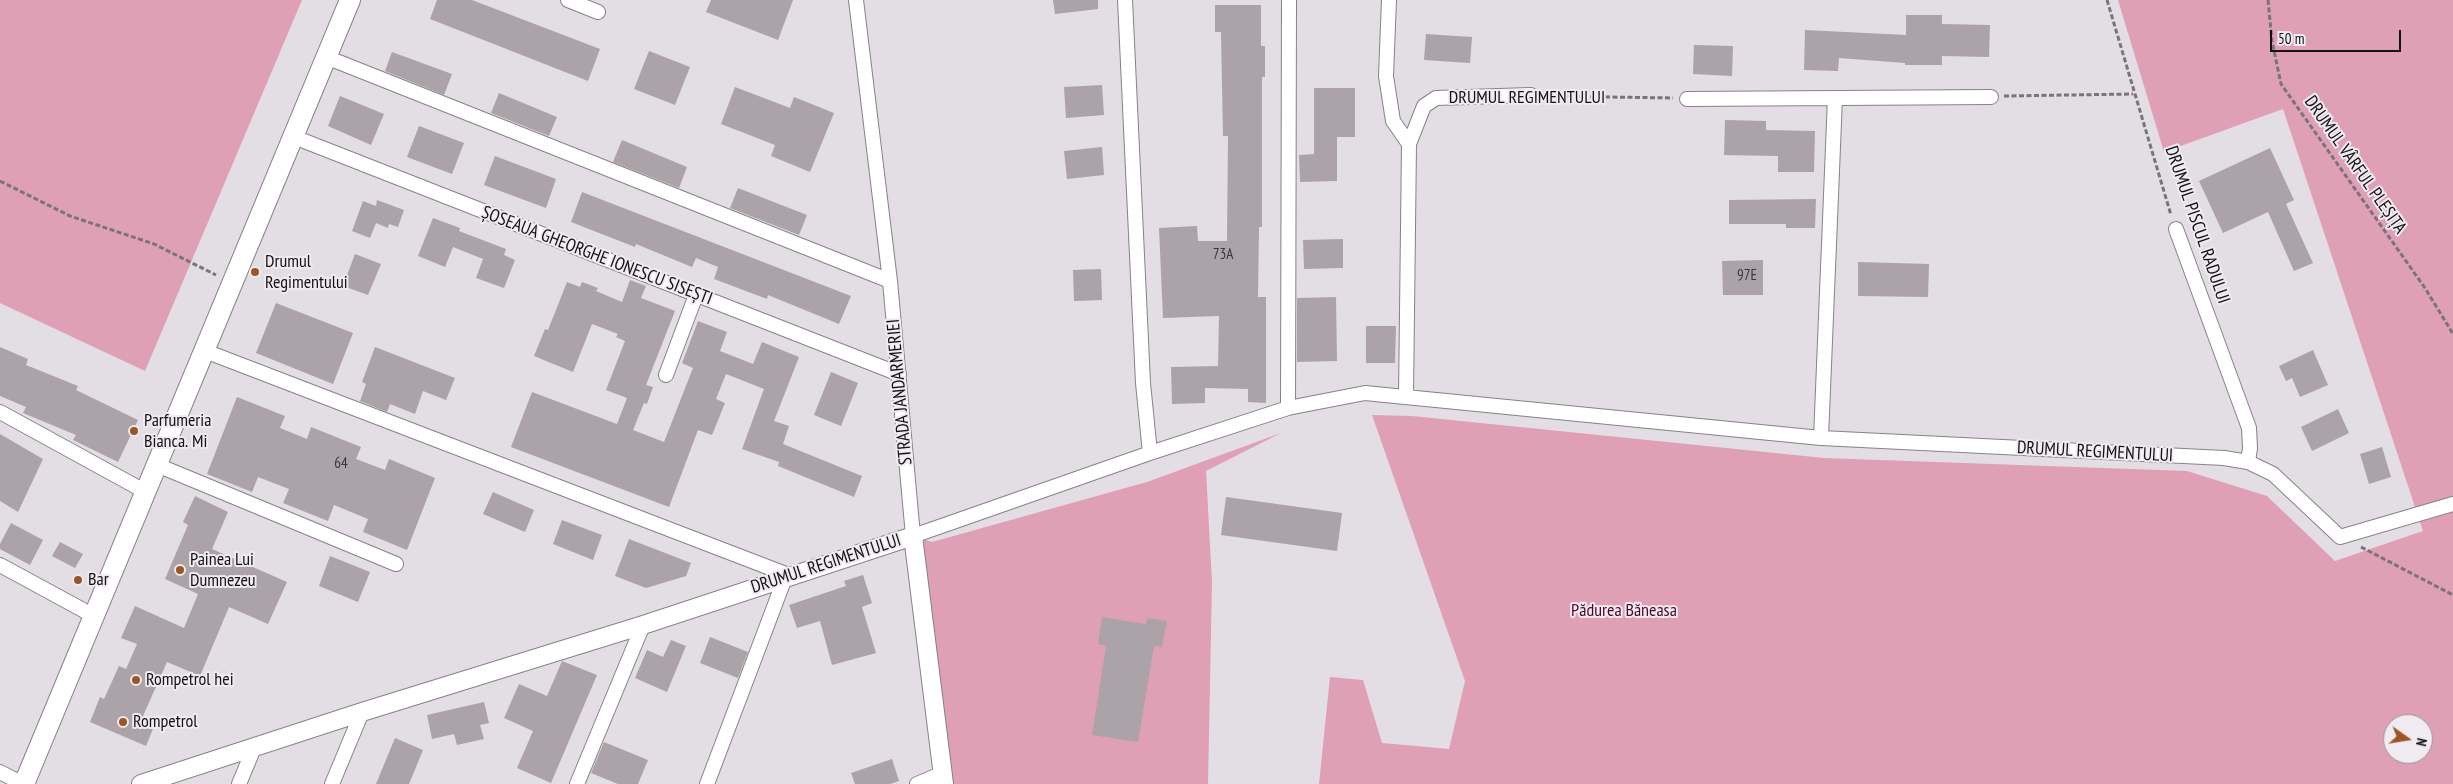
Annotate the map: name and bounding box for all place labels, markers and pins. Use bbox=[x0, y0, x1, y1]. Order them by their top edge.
place label: Drumul Regimentului bbox=[265, 251, 348, 294]
marker: Drumul Regimentului bbox=[249, 266, 261, 278]
place label: Parfumeria Bianca. Mi bbox=[144, 410, 211, 452]
marker: Parfumeria Bianca. Mi bbox=[128, 425, 140, 437]
place label: Painea Lui Dumnezeu bbox=[190, 549, 256, 592]
marker: Painea Lui Dumnezeu bbox=[174, 564, 186, 576]
place label: Bar bbox=[88, 569, 109, 591]
marker: Bar bbox=[72, 574, 84, 586]
place label: Rompetrol hei bbox=[146, 669, 234, 691]
marker: Rompetrol hei bbox=[130, 674, 142, 686]
place label: Rompetrol bbox=[133, 711, 198, 733]
marker: Rompetrol bbox=[117, 716, 129, 728]

